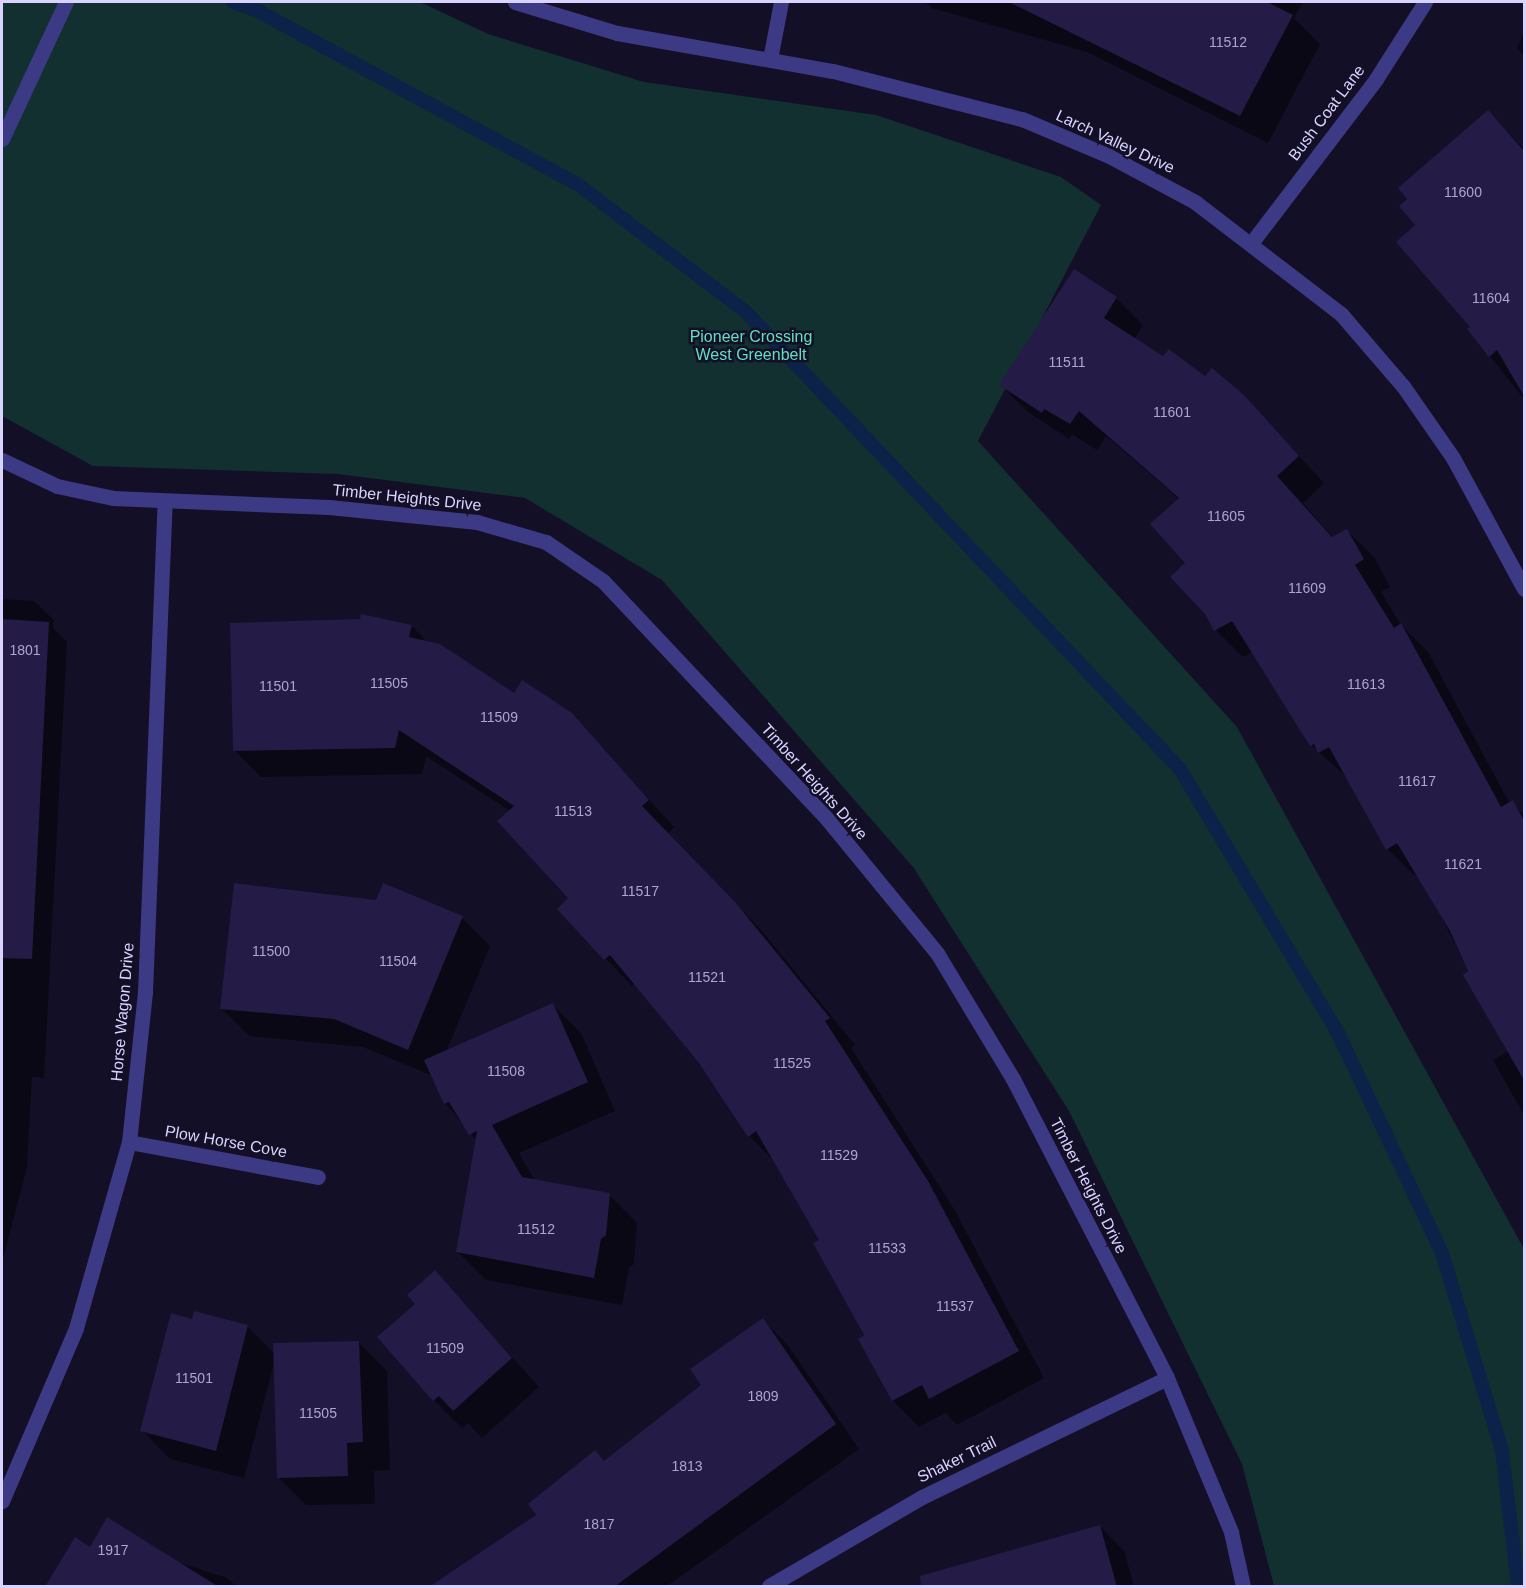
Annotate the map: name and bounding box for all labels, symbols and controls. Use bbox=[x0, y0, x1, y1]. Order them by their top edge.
house number: 11512 bbox=[1209, 34, 1247, 50]
street label: Bush Coat Lane bbox=[1285, 61, 1369, 165]
street label: Larch Valley Drive bbox=[1053, 106, 1177, 178]
house number: 11600 bbox=[1444, 184, 1482, 200]
house number: 11604 bbox=[1472, 290, 1510, 306]
park label: Pioneer Crossing West Greenbelt bbox=[690, 327, 812, 365]
house number: 11511 bbox=[1049, 354, 1085, 370]
house number: 11601 bbox=[1153, 404, 1191, 420]
street label: Timber Heights Drive bbox=[332, 481, 482, 515]
house number: 11605 bbox=[1207, 508, 1245, 524]
house number: 11609 bbox=[1288, 580, 1326, 596]
house number: 1801 bbox=[9, 642, 41, 658]
house number: 11505 bbox=[370, 675, 408, 691]
house number: 11613 bbox=[1347, 676, 1385, 692]
house number: 11501 bbox=[259, 678, 297, 694]
house number: 11509 bbox=[480, 709, 518, 725]
street label: Timber Heights Drive bbox=[757, 720, 871, 844]
house number: 11617 bbox=[1398, 773, 1436, 789]
house number: 11513 bbox=[554, 803, 592, 819]
house number: 11621 bbox=[1444, 856, 1482, 872]
house number: 11517 bbox=[621, 883, 659, 899]
street label: Horse Wagon Drive bbox=[107, 942, 139, 1082]
house number: 11500 bbox=[252, 943, 290, 959]
house number: 11504 bbox=[379, 953, 417, 969]
house number: 11521 bbox=[688, 969, 726, 985]
house number: 11525 bbox=[773, 1055, 811, 1071]
house number: 11508 bbox=[487, 1063, 525, 1079]
street label: Timber Heights Drive bbox=[1045, 1115, 1131, 1257]
street label: Plow Horse Cove bbox=[163, 1122, 289, 1162]
house number: 11529 bbox=[820, 1147, 858, 1163]
house number: 11512 bbox=[517, 1221, 555, 1237]
house number: 11533 bbox=[868, 1240, 906, 1256]
house number: 11537 bbox=[936, 1298, 974, 1314]
house number: 11509 bbox=[426, 1340, 464, 1356]
house number: 11501 bbox=[175, 1370, 213, 1386]
house number: 1809 bbox=[747, 1388, 779, 1404]
house number: 11505 bbox=[299, 1405, 337, 1421]
street label: Shaker Trail bbox=[914, 1433, 1000, 1487]
house number: 1813 bbox=[671, 1458, 703, 1474]
house number: 1817 bbox=[583, 1516, 615, 1532]
house number: 1917 bbox=[97, 1542, 129, 1558]

